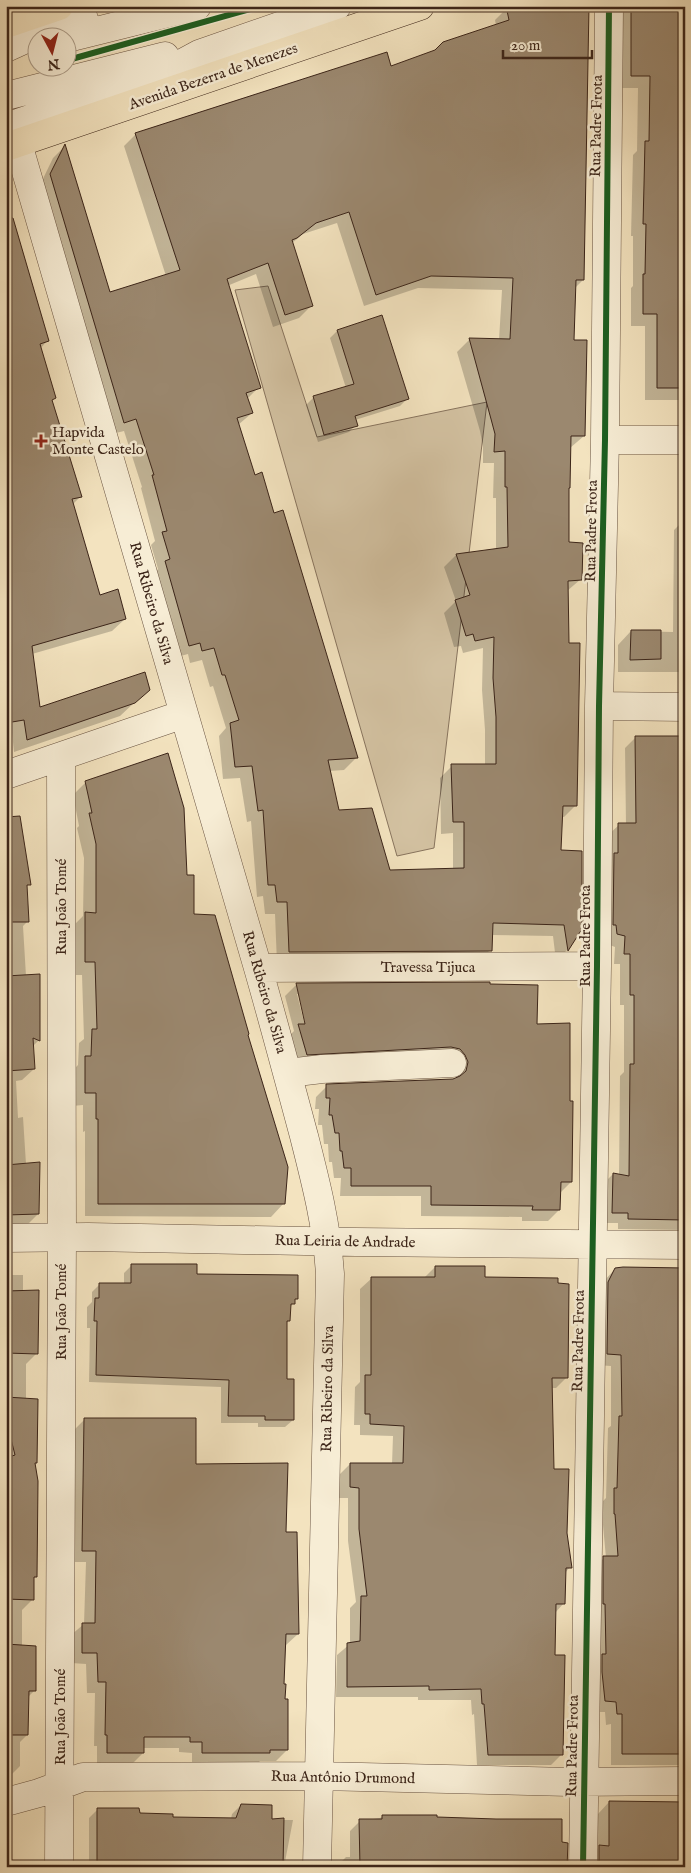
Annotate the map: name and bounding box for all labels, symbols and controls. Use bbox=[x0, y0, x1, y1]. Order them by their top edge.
north arrow bbox=[28, 28, 78, 78]
scale bar bbox=[503, 28, 592, 60]
text: 20 m bbox=[511, 36, 541, 55]
street label: Avenida Bezerra de Menezes bbox=[125, 39, 300, 115]
text: N bbox=[46, 54, 62, 74]
street label: Rua Padre Frota bbox=[586, 74, 607, 177]
place label: Hapvida Monte Castelo bbox=[52, 423, 144, 459]
marker: Hapvida Monte Castelo bbox=[34, 434, 48, 448]
street label: Rua Padre Frota bbox=[581, 479, 602, 582]
street label: Rua Ribeiro da Silva bbox=[125, 540, 178, 667]
street label: Rua João Tomé bbox=[52, 859, 71, 955]
street label: Rua Padre Frota bbox=[576, 884, 595, 987]
street label: Rua Ribeiro da Silva bbox=[238, 929, 291, 1056]
street label: Travessa Tijuca bbox=[381, 958, 476, 977]
street label: Rua Leiria de Andrade bbox=[274, 1231, 416, 1252]
street label: Rua João Tomé bbox=[52, 1264, 71, 1360]
street label: Rua Padre Frota bbox=[568, 1289, 589, 1392]
street label: Rua Ribeiro da Silva bbox=[317, 1325, 338, 1452]
street label: Rua João Tomé bbox=[51, 1669, 70, 1765]
street label: Rua Padre Frota bbox=[562, 1694, 583, 1797]
street label: Rua Antônio Drumond bbox=[271, 1767, 416, 1788]

